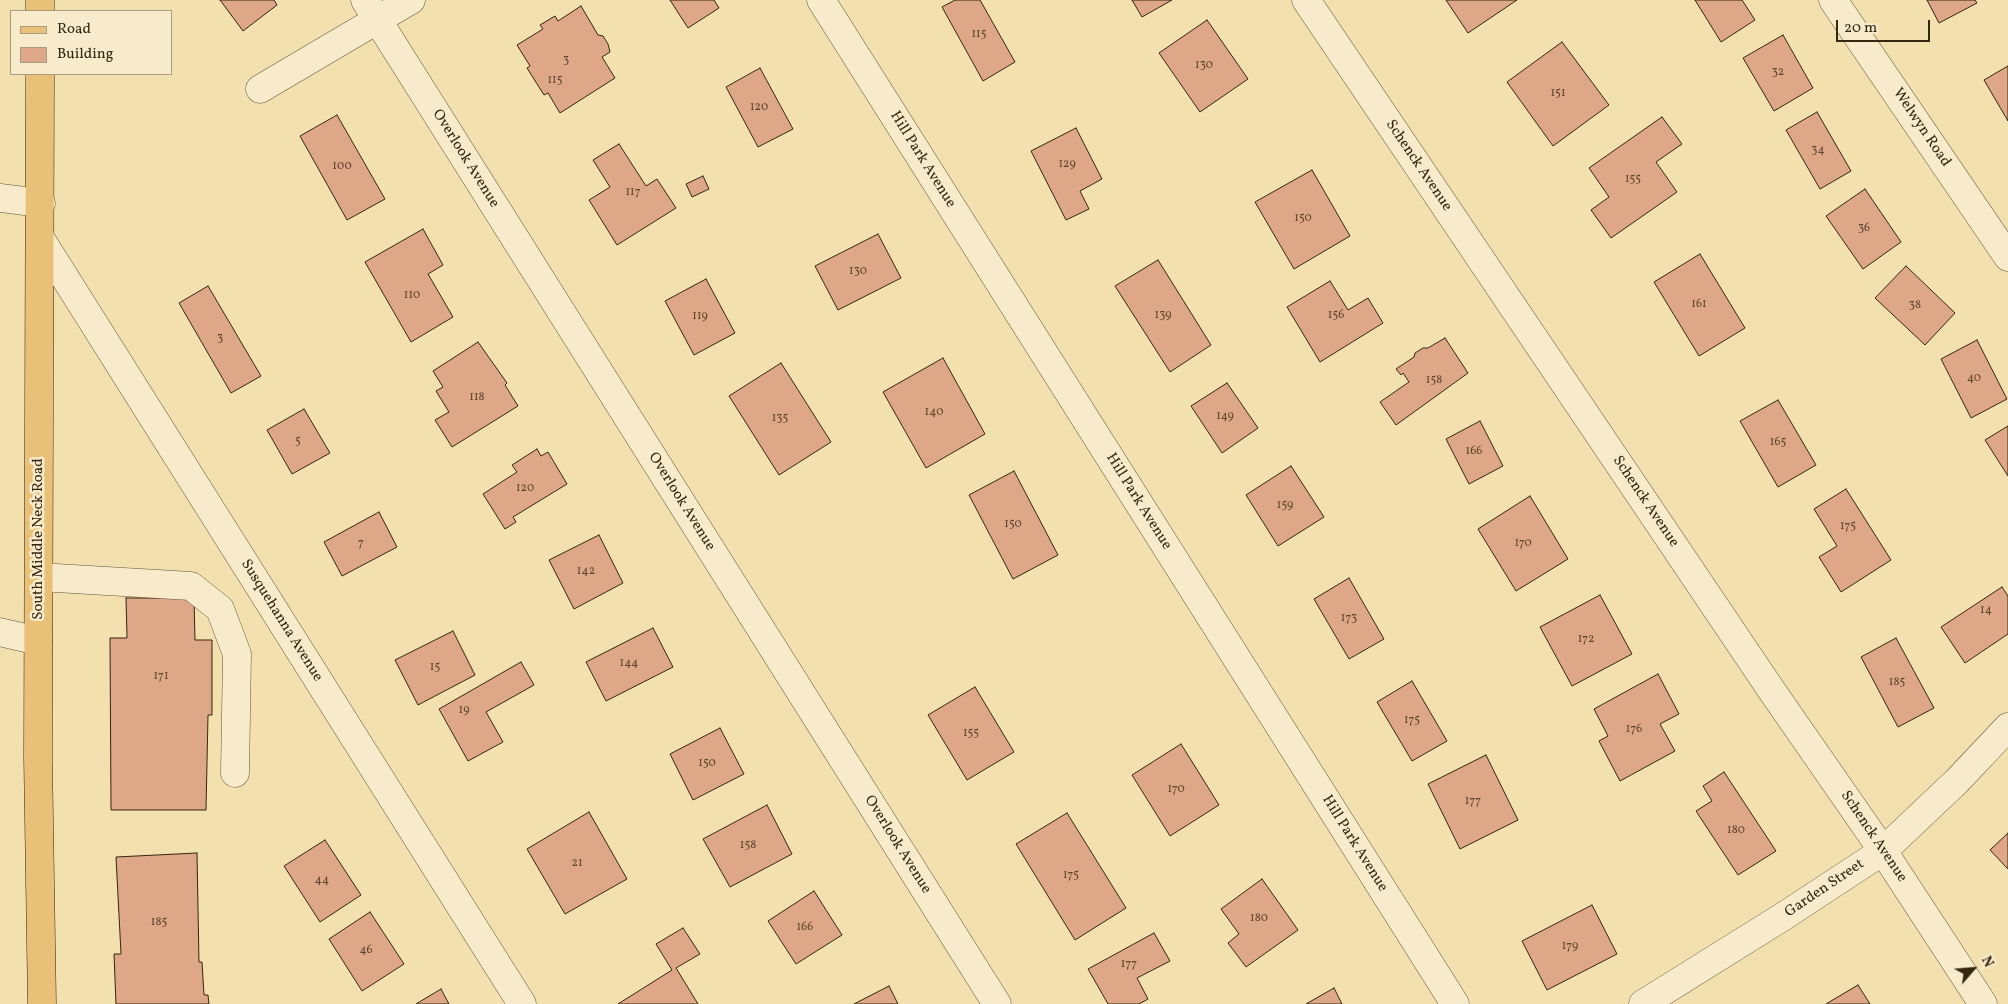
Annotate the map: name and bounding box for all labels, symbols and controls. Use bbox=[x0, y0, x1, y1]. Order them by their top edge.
legend bbox=[10, 10, 172, 75]
scale bar bbox=[1838, 10, 1932, 42]
text: 20 m bbox=[1844, 18, 1877, 39]
text: Road bbox=[57, 19, 91, 40]
house number: 115 bbox=[971, 28, 987, 42]
text: Building bbox=[57, 44, 113, 65]
house number: 3 bbox=[563, 54, 569, 68]
house number: 130 bbox=[1195, 59, 1213, 73]
house number: 32 bbox=[1772, 66, 1784, 80]
house number: 115 bbox=[547, 74, 563, 88]
street label: Welwyn Road bbox=[1888, 85, 1954, 171]
house number: 151 bbox=[1550, 87, 1566, 101]
house number: 120 bbox=[750, 101, 768, 115]
street label: Overlook Avenue bbox=[428, 106, 502, 212]
street label: Hill Park Avenue bbox=[885, 108, 959, 212]
street label: Schenck Avenue bbox=[1381, 117, 1455, 215]
house number: 34 bbox=[1811, 144, 1825, 158]
house number: 129 bbox=[1058, 158, 1076, 172]
house number: 100 bbox=[332, 160, 352, 174]
house number: 155 bbox=[1625, 173, 1641, 187]
house number: 117 bbox=[625, 186, 641, 200]
house number: 150 bbox=[1294, 212, 1312, 226]
house number: 36 bbox=[1858, 222, 1870, 236]
house number: 130 bbox=[849, 265, 867, 279]
house number: 110 bbox=[404, 289, 420, 303]
house number: 161 bbox=[1691, 298, 1707, 312]
house number: 38 bbox=[1909, 299, 1921, 313]
house number: 139 bbox=[1155, 309, 1171, 323]
house number: 156 bbox=[1328, 309, 1344, 323]
house number: 119 bbox=[692, 310, 708, 324]
house number: 3 bbox=[217, 332, 223, 346]
house number: 40 bbox=[1967, 372, 1981, 386]
house number: 158 bbox=[1426, 374, 1442, 388]
house number: 118 bbox=[469, 391, 485, 405]
house number: 140 bbox=[925, 406, 943, 420]
house number: 149 bbox=[1216, 410, 1234, 424]
house number: 135 bbox=[772, 412, 788, 426]
house number: 5 bbox=[295, 435, 301, 449]
house number: 165 bbox=[1770, 436, 1786, 450]
house number: 166 bbox=[1466, 445, 1482, 459]
street label: Overlook Avenue bbox=[644, 449, 718, 555]
street label: Hill Park Avenue bbox=[1101, 450, 1175, 554]
street label: Schenck Avenue bbox=[1608, 453, 1682, 551]
street label: South Middle Neck Road bbox=[30, 458, 48, 620]
house number: 120 bbox=[516, 482, 534, 496]
house number: 159 bbox=[1277, 499, 1293, 513]
house number: 150 bbox=[1004, 518, 1022, 532]
house number: 175 bbox=[1840, 520, 1856, 534]
house number: 7 bbox=[358, 537, 364, 551]
house number: 170 bbox=[1514, 537, 1532, 551]
street label: Susquehanna Avenue bbox=[236, 557, 326, 685]
house number: 142 bbox=[577, 565, 595, 579]
house number: 14 bbox=[1980, 604, 1992, 618]
house number: 173 bbox=[1341, 612, 1357, 626]
house number: 172 bbox=[1578, 633, 1594, 647]
house number: 144 bbox=[620, 657, 638, 671]
house number: 15 bbox=[430, 661, 440, 675]
house number: 171 bbox=[153, 670, 169, 684]
house number: 185 bbox=[1889, 676, 1905, 690]
house number: 19 bbox=[459, 704, 469, 718]
house number: 175 bbox=[1404, 714, 1420, 728]
house number: 176 bbox=[1626, 723, 1642, 737]
house number: 155 bbox=[963, 727, 979, 741]
house number: 150 bbox=[698, 757, 716, 771]
house number: 170 bbox=[1167, 783, 1185, 797]
street label: Schenck Avenue bbox=[1836, 788, 1910, 886]
street label: Overlook Avenue bbox=[860, 792, 934, 898]
street label: Hill Park Avenue bbox=[1317, 792, 1391, 896]
house number: 177 bbox=[1465, 795, 1481, 809]
house number: 180 bbox=[1727, 824, 1745, 838]
house number: 158 bbox=[740, 839, 756, 853]
street label: Garden Street bbox=[1782, 856, 1868, 922]
house number: 21 bbox=[571, 857, 583, 871]
house number: 175 bbox=[1063, 869, 1079, 883]
house number: 44 bbox=[315, 874, 329, 888]
house number: 180 bbox=[1250, 912, 1268, 926]
house number: 185 bbox=[151, 916, 167, 930]
house number: 166 bbox=[797, 921, 813, 935]
house number: 179 bbox=[1562, 940, 1578, 954]
house number: 46 bbox=[359, 944, 373, 958]
north arrow bbox=[1948, 944, 1998, 994]
text: N bbox=[1976, 953, 1998, 971]
house number: 177 bbox=[1121, 958, 1137, 972]

